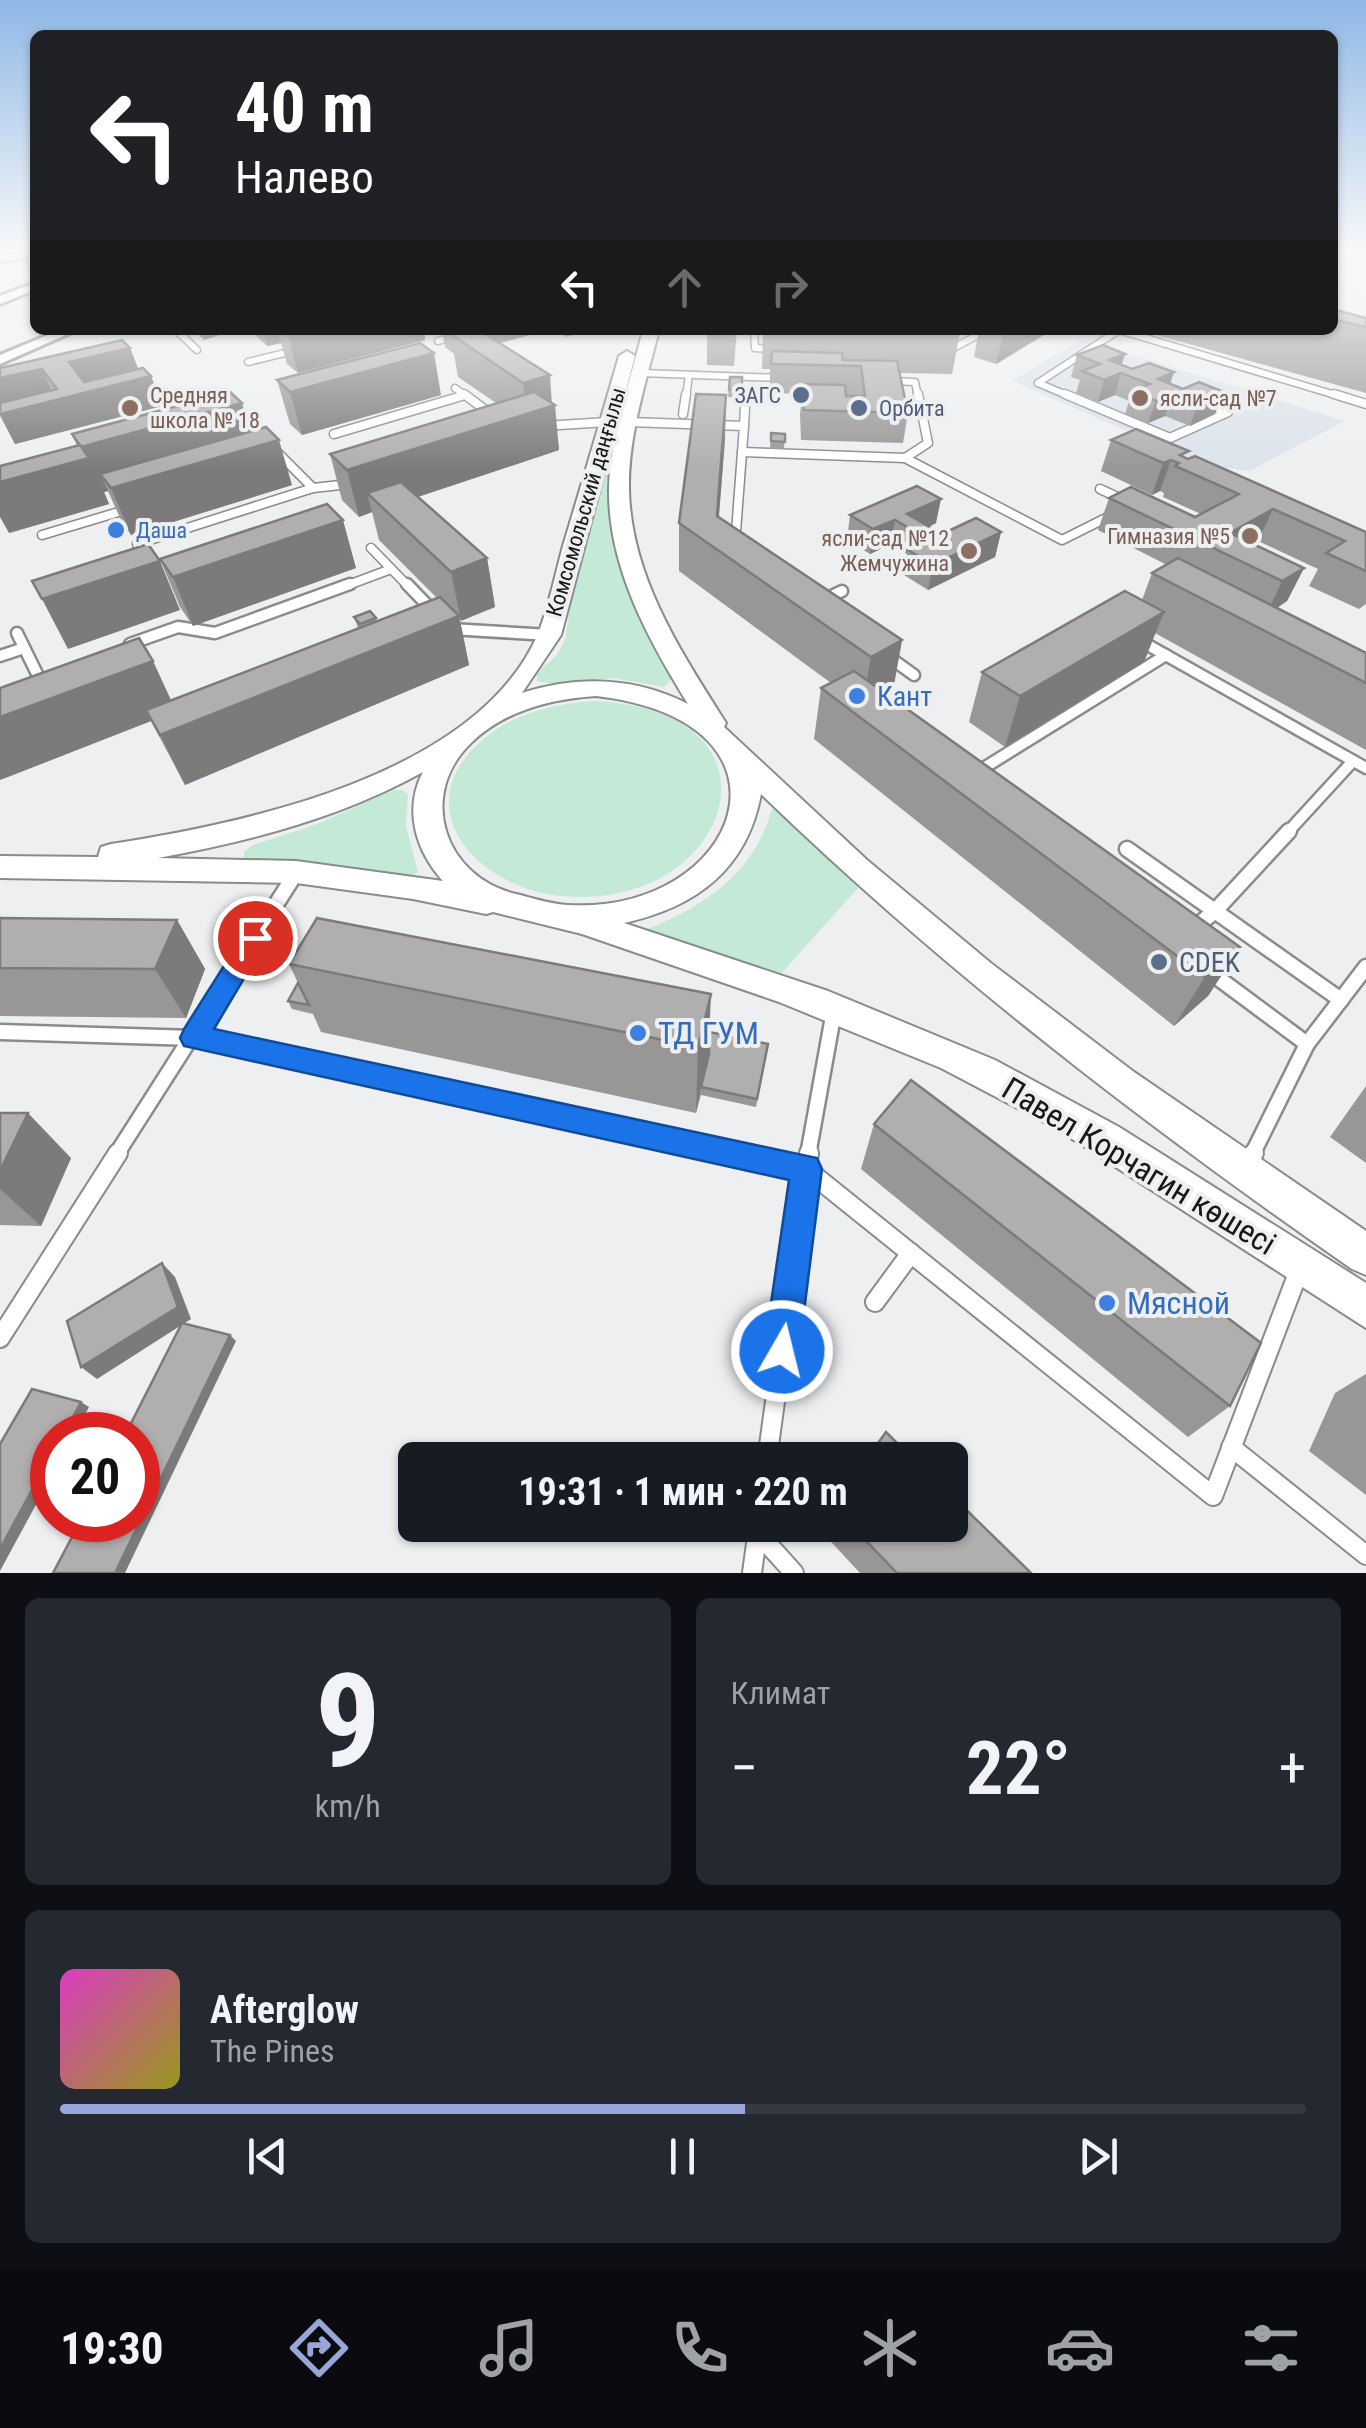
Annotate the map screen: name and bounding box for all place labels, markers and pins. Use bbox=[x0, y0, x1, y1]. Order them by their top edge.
place label: Средняя школа № 18 bbox=[150, 383, 260, 433]
place label: ЗАГС bbox=[734, 383, 781, 408]
marker: ЗАГС bbox=[790, 384, 812, 406]
place label: ясли-сад №7 bbox=[1160, 386, 1277, 411]
marker: ясли-сад №7 bbox=[1129, 387, 1151, 409]
place label: Орбита bbox=[879, 396, 944, 421]
marker: Средняя школа № 18 bbox=[119, 397, 141, 419]
marker: Орбита bbox=[848, 397, 870, 419]
place label: Даша bbox=[136, 518, 187, 543]
marker: Даша bbox=[105, 519, 127, 541]
place label: Гимназия №5 bbox=[1107, 524, 1230, 549]
marker: Гимназия №5 bbox=[1239, 525, 1261, 547]
place label: ясли-сад №12 Жемчужина bbox=[822, 526, 949, 576]
marker: ясли-сад №12 Жемчужина bbox=[958, 540, 980, 562]
place label: Кант bbox=[877, 680, 932, 713]
marker: Кант bbox=[846, 685, 868, 707]
pin bbox=[213, 896, 298, 981]
place label: CDEK bbox=[1179, 946, 1241, 979]
marker: CDEK bbox=[1148, 951, 1170, 973]
place label: ТД ГУМ bbox=[658, 1014, 759, 1052]
marker: ТД ГУМ bbox=[627, 1022, 649, 1044]
place label: Мясной bbox=[1127, 1284, 1230, 1322]
marker: Мясной bbox=[1096, 1292, 1118, 1314]

